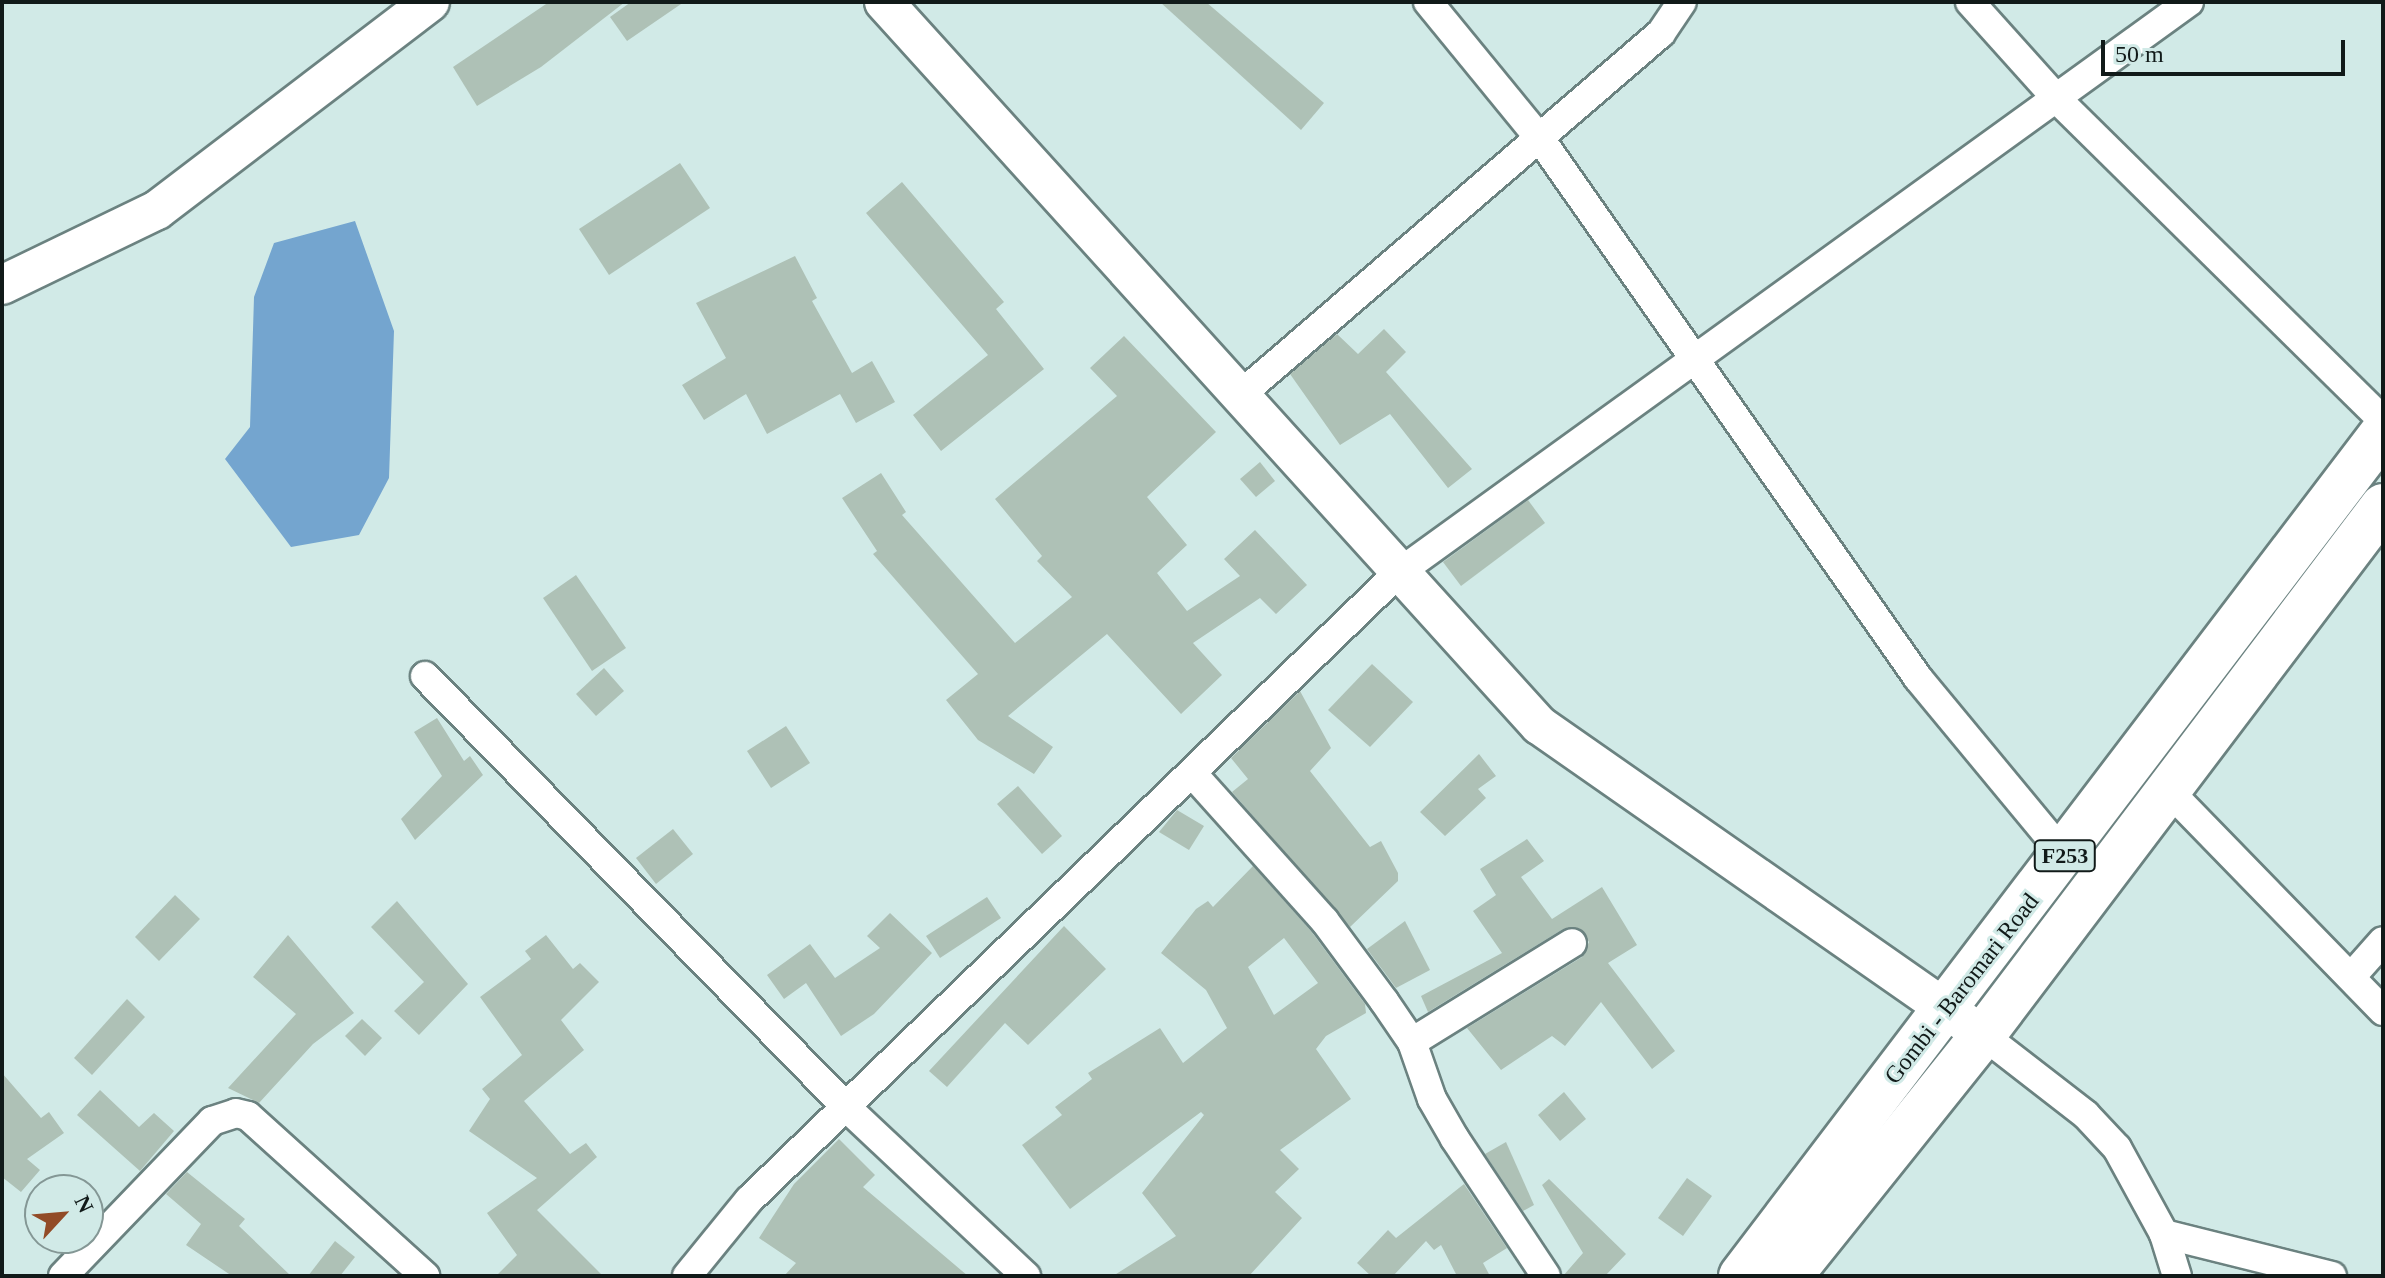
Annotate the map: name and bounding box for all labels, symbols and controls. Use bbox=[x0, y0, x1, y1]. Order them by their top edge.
scale bar bbox=[2105, 24, 2349, 74]
text: 50 m bbox=[2115, 41, 2164, 67]
road number: F253 bbox=[2033, 838, 2097, 874]
street label: Gombi - Baromari Road bbox=[1879, 888, 2045, 1090]
north arrow bbox=[24, 1174, 104, 1254]
text: N bbox=[70, 1192, 99, 1217]

